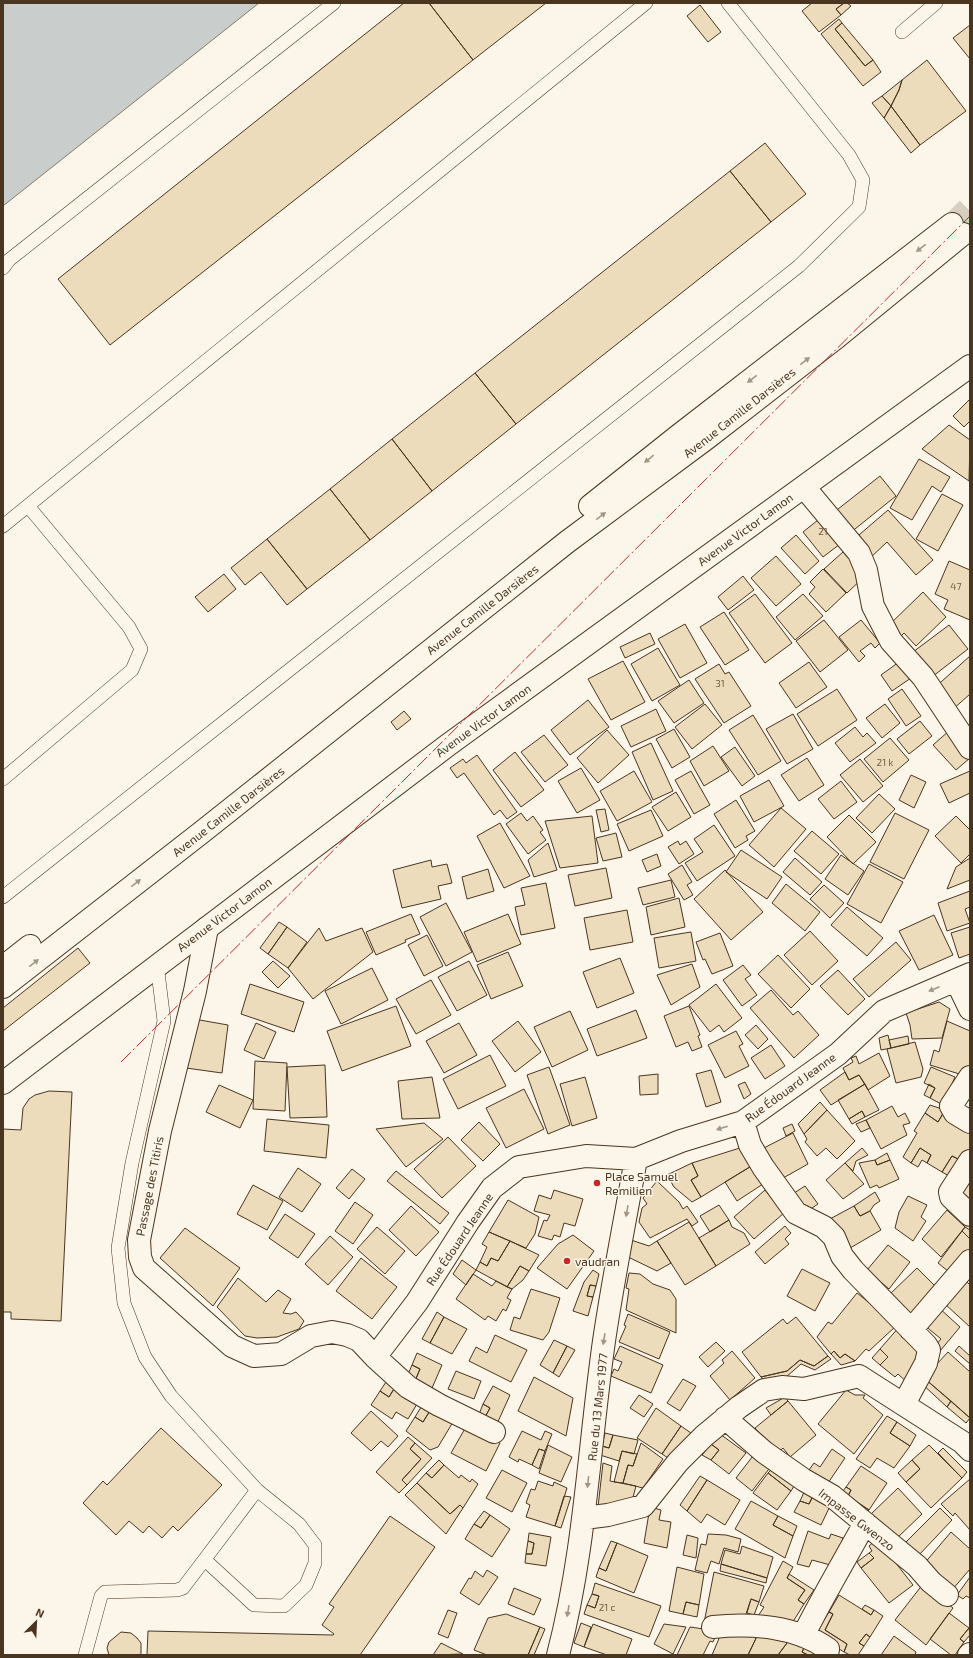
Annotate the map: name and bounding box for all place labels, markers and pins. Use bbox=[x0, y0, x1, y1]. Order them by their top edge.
place label: Place Samuel Remilien bbox=[605, 1169, 678, 1197]
marker: Place Samuel Remilien bbox=[592, 1178, 602, 1188]
place label: vaudran bbox=[575, 1254, 620, 1268]
marker: vaudran bbox=[562, 1256, 572, 1266]

